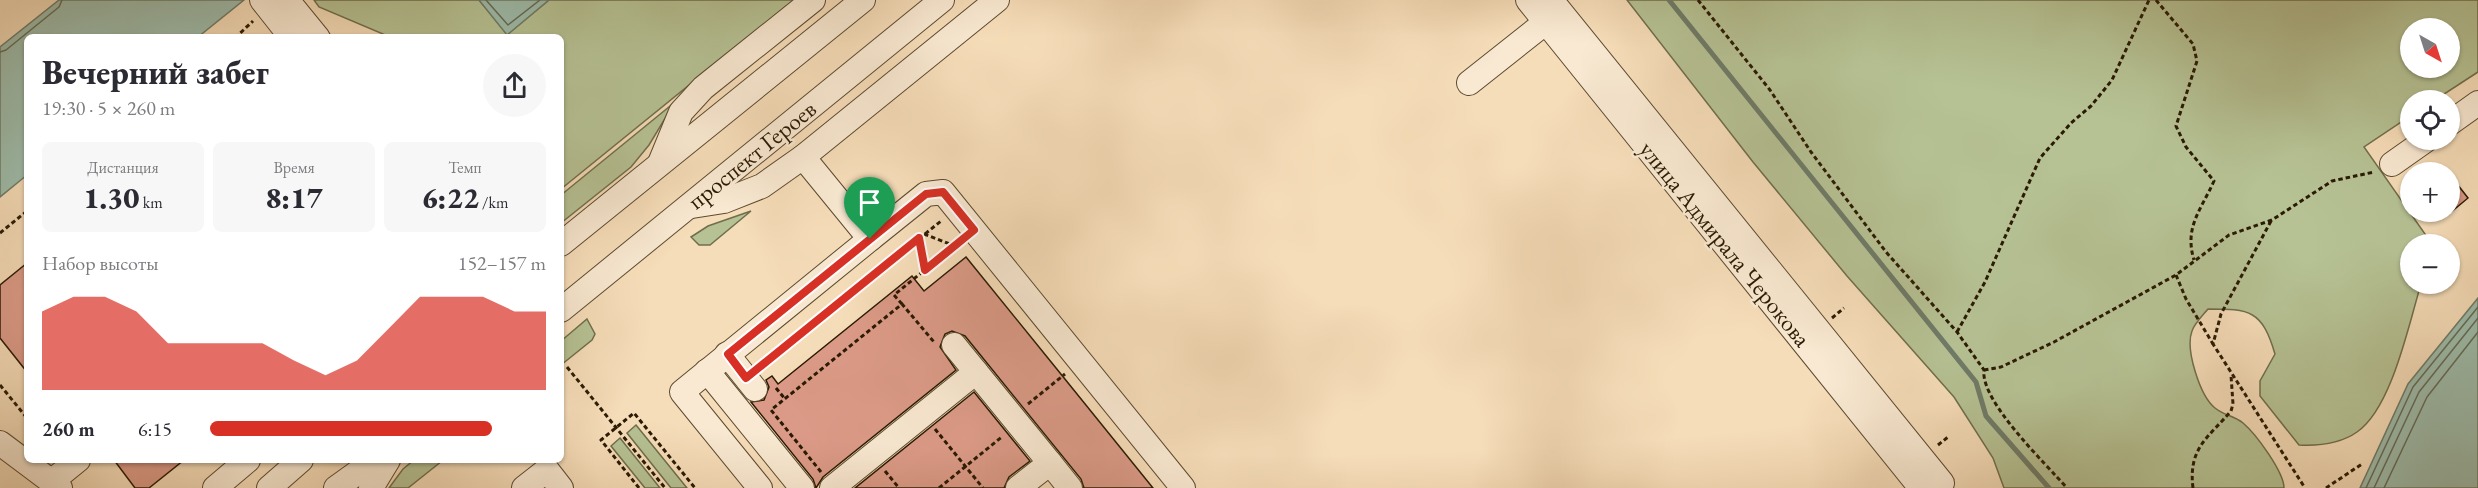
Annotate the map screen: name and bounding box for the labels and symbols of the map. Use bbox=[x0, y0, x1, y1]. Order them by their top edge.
north arrow bbox=[2400, 18, 2460, 78]
street label: проспект Героев bbox=[681, 93, 822, 216]
street label: улица Адмирала Черокова bbox=[1633, 134, 1818, 353]
pin bbox=[844, 177, 895, 239]

